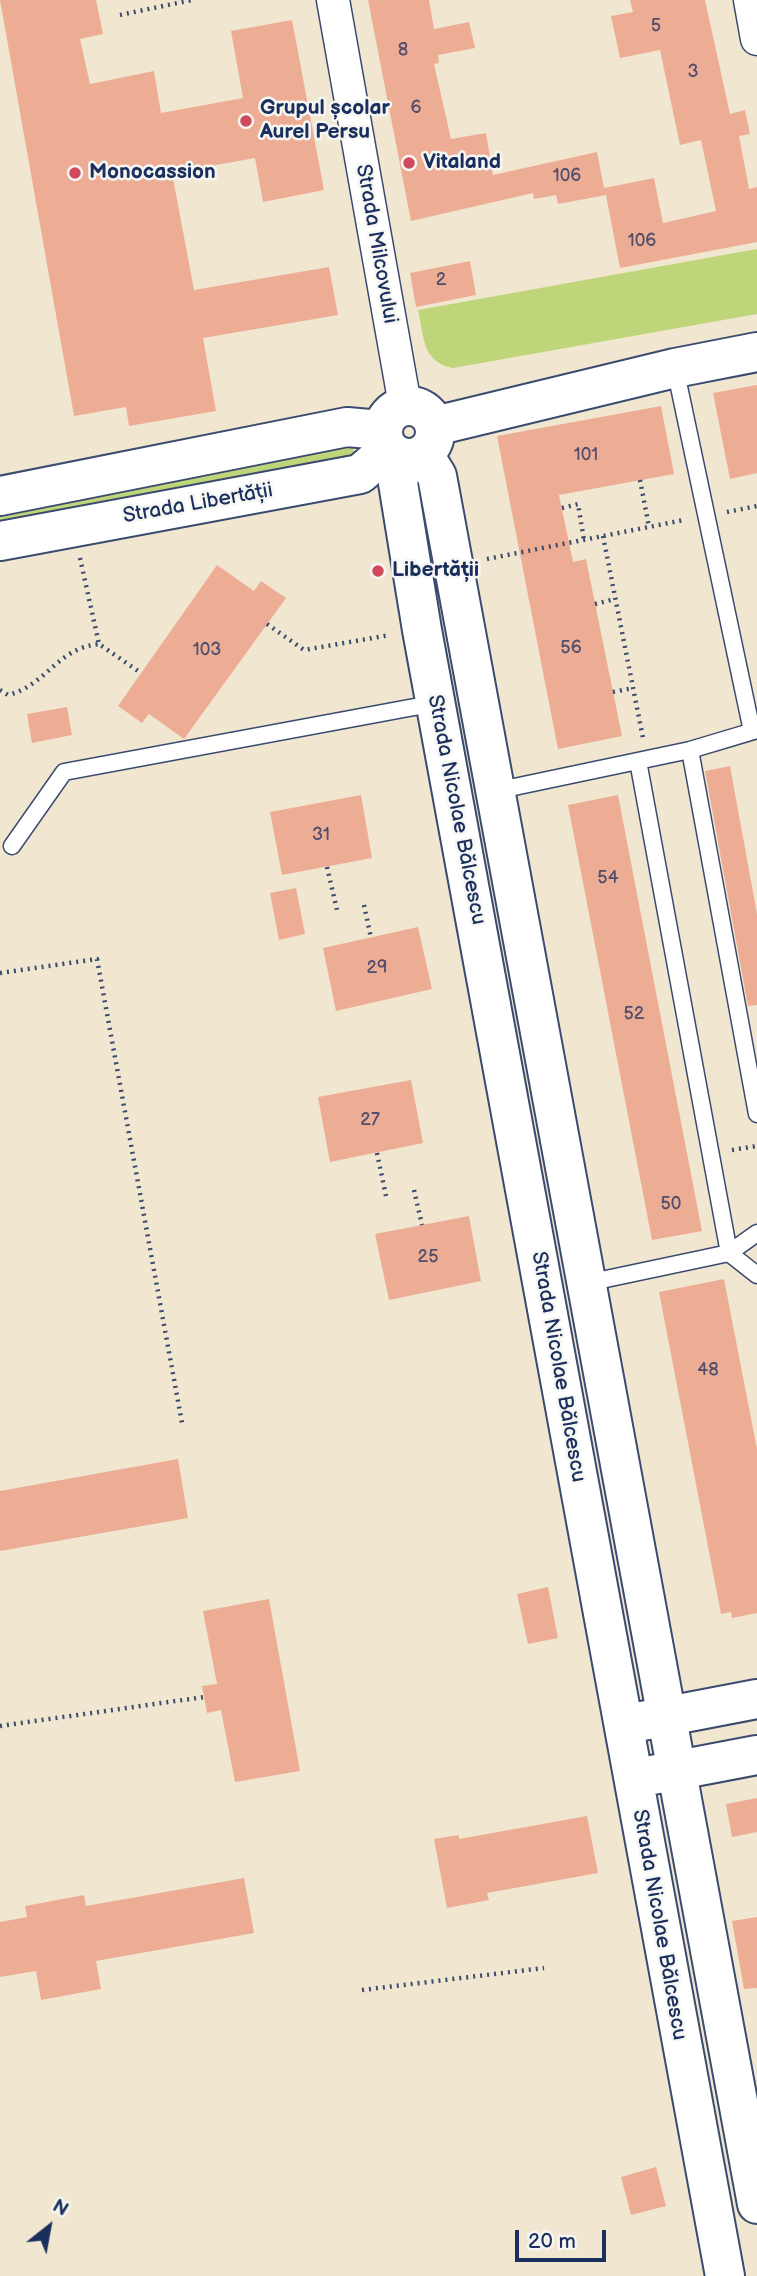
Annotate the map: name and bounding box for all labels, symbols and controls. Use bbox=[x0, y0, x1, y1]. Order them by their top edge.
house number: 5 bbox=[651, 15, 661, 37]
house number: 8 bbox=[398, 39, 408, 61]
house number: 3 bbox=[687, 61, 699, 83]
place label: Grupul școlar Aurel Persu bbox=[260, 96, 390, 146]
house number: 6 bbox=[411, 97, 421, 119]
marker: Grupul școlar Aurel Persu bbox=[238, 113, 254, 129]
place label: Vitaland bbox=[423, 150, 501, 176]
marker: Vitaland bbox=[401, 155, 417, 171]
place label: Monocassion bbox=[89, 160, 216, 186]
street label: Strada Milcovului bbox=[350, 162, 402, 326]
marker: Monocassion bbox=[67, 165, 83, 181]
house number: 106 bbox=[553, 165, 581, 187]
house number: 106 bbox=[628, 230, 656, 252]
house number: 2 bbox=[436, 269, 446, 291]
house number: 101 bbox=[574, 444, 598, 466]
street label: Strada Libertății bbox=[121, 478, 275, 530]
place label: Libertății bbox=[392, 558, 479, 584]
marker: Libertății bbox=[370, 563, 386, 579]
house number: 56 bbox=[560, 637, 582, 659]
house number: 103 bbox=[193, 639, 221, 661]
street label: Strada Nicolae Bălcescu bbox=[421, 693, 491, 927]
house number: 31 bbox=[312, 824, 330, 846]
house number: 54 bbox=[597, 867, 619, 889]
house number: 29 bbox=[366, 957, 388, 979]
house number: 52 bbox=[624, 1003, 644, 1025]
house number: 27 bbox=[360, 1109, 380, 1131]
house number: 50 bbox=[661, 1193, 681, 1215]
house number: 25 bbox=[418, 1246, 438, 1268]
street label: Strada Nicolae Bălcescu bbox=[525, 1250, 591, 1484]
house number: 48 bbox=[697, 1359, 719, 1381]
street label: Strada Nicolae Bălcescu bbox=[626, 1808, 692, 2042]
north arrow bbox=[14, 2192, 84, 2262]
text: N bbox=[48, 2195, 72, 2222]
scale bar bbox=[519, 2216, 610, 2260]
text: 20 m bbox=[528, 2229, 576, 2254]

